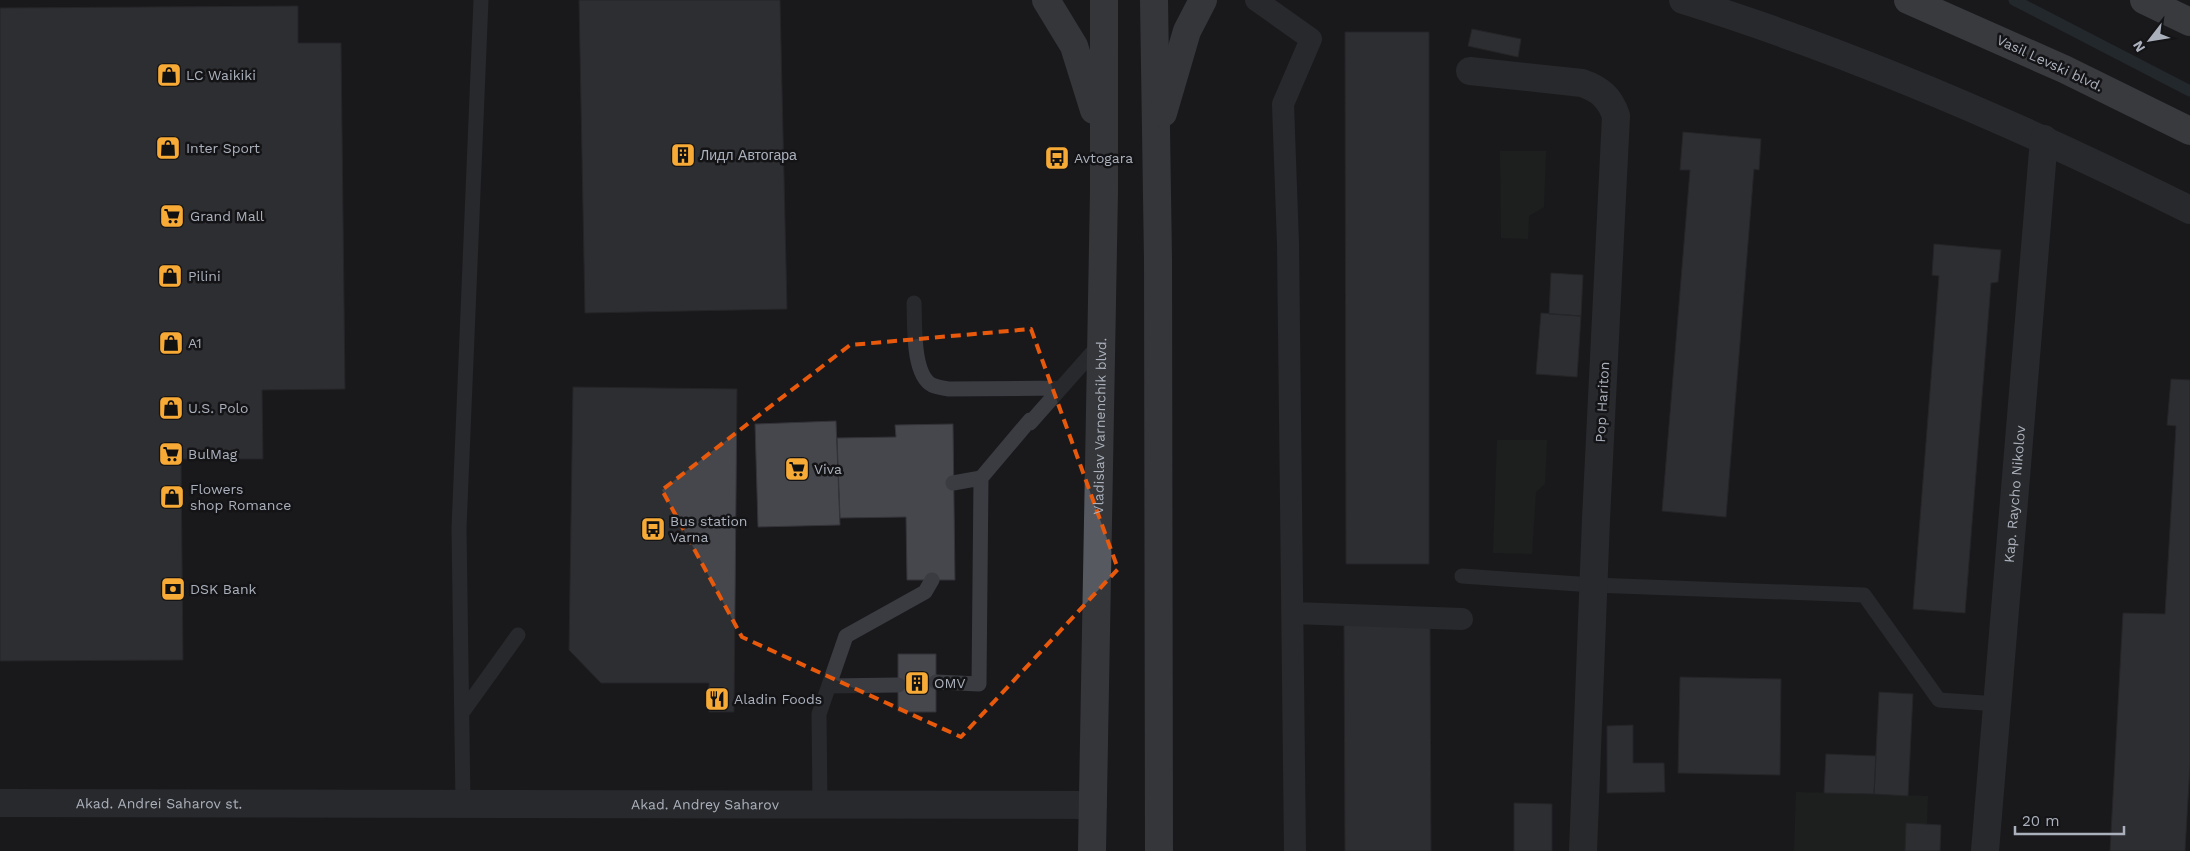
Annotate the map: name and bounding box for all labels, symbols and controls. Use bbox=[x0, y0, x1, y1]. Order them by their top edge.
north arrow bbox=[2125, 15, 2175, 65]
street label: Vasil Levski blvd. bbox=[1994, 31, 2106, 95]
text: N bbox=[2129, 38, 2148, 55]
shop icon: LC Waikiki bbox=[156, 62, 182, 88]
place label: LC Waikiki bbox=[186, 67, 256, 83]
shop icon: Inter Sport bbox=[155, 135, 181, 161]
place label: Inter Sport bbox=[186, 140, 260, 156]
building icon: Лидл Автогара bbox=[670, 142, 696, 168]
bus stop icon: Avtogara bbox=[1044, 145, 1070, 171]
place label: Лидл Автогара bbox=[700, 147, 797, 163]
place label: Avtogara bbox=[1074, 150, 1133, 166]
supermarket icon: Grand Mall bbox=[159, 203, 185, 229]
place label: Grand Mall bbox=[190, 208, 265, 224]
shop icon: Pilini bbox=[157, 263, 183, 289]
place label: Pilini bbox=[188, 268, 221, 284]
shop icon: A1 bbox=[158, 330, 184, 356]
place label: A1 bbox=[188, 335, 202, 351]
street label: Vladislav Varnenchik blvd. bbox=[1090, 337, 1109, 515]
street label: Pop Hariton bbox=[1592, 361, 1612, 443]
shop icon: U.S. Polo bbox=[158, 395, 184, 421]
place label: U.S. Polo bbox=[188, 400, 248, 416]
street label: Kap. Raycho Nikolov bbox=[2001, 424, 2028, 564]
supermarket icon: BulMag bbox=[158, 441, 184, 467]
place label: BulMag bbox=[188, 446, 238, 462]
supermarket icon: Viva bbox=[784, 456, 810, 482]
place label: Viva bbox=[814, 461, 842, 477]
place label: Flowers shop Romance bbox=[190, 481, 291, 513]
shop icon: Flowers shop Romance bbox=[159, 484, 185, 510]
place label: Bus station Varna bbox=[670, 513, 747, 545]
bus stop icon: Bus station Varna bbox=[640, 516, 666, 542]
bank icon: DSK Bank bbox=[160, 576, 186, 602]
place label: DSK Bank bbox=[190, 581, 257, 597]
building icon: OMV bbox=[904, 670, 930, 696]
place label: OMV bbox=[934, 675, 966, 691]
restaurant icon: Aladin Foods bbox=[704, 686, 730, 712]
place label: Aladin Foods bbox=[734, 691, 822, 707]
street label: Akad. Andrei Saharov st. bbox=[76, 795, 242, 811]
street label: Akad. Andrey Saharov bbox=[631, 796, 780, 812]
scale bar bbox=[2015, 804, 2124, 836]
text: 20 m bbox=[2022, 812, 2060, 830]

